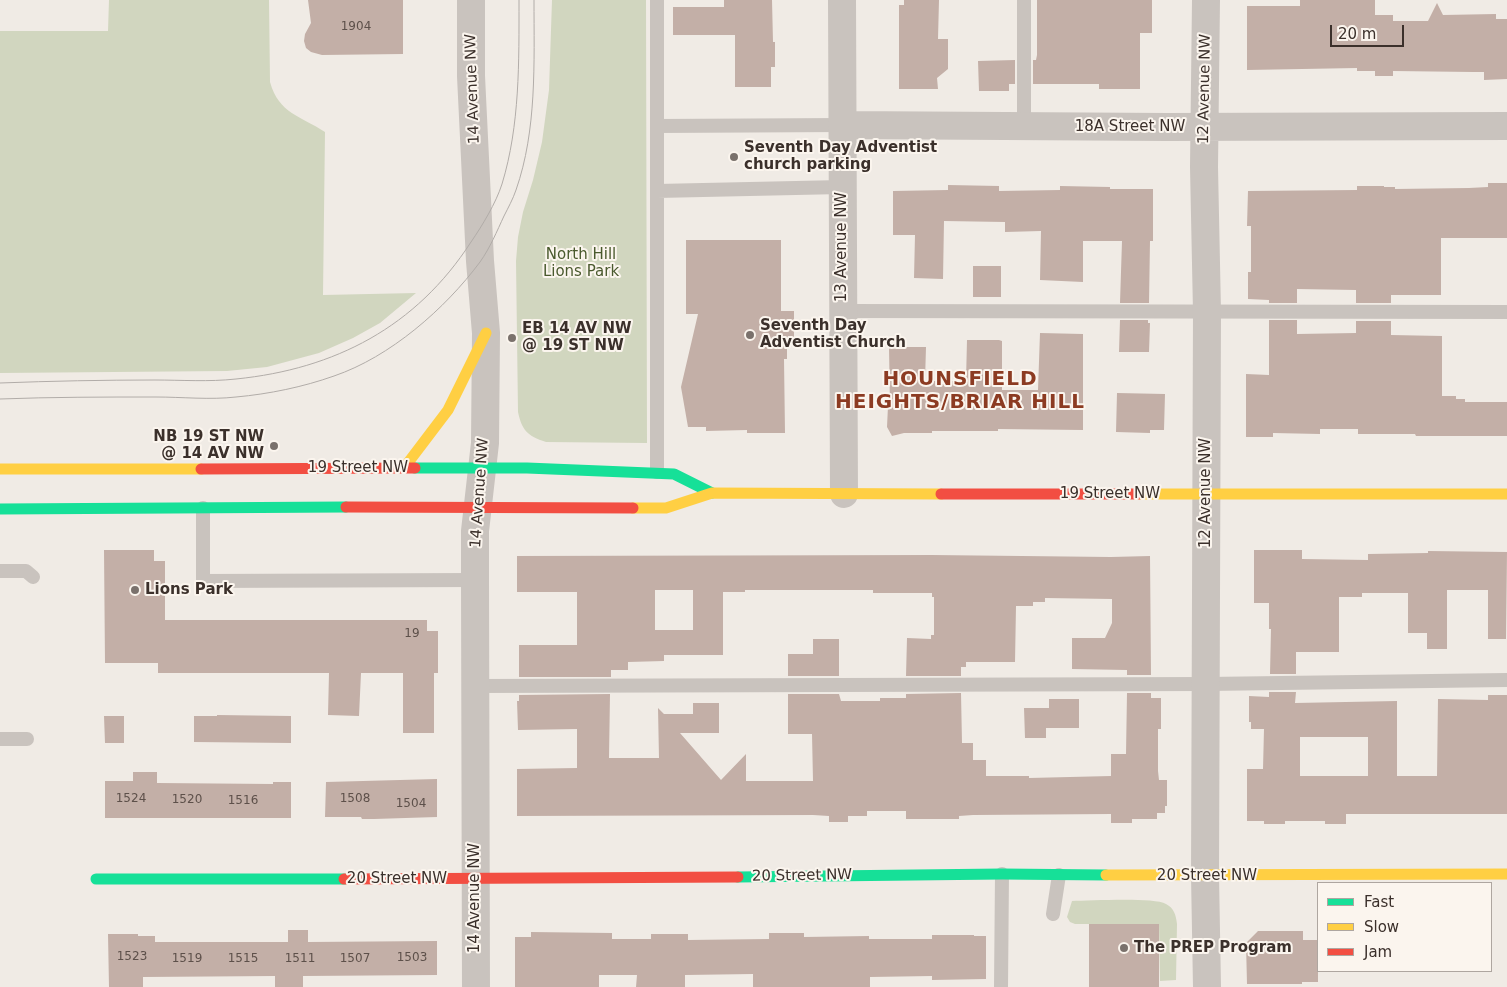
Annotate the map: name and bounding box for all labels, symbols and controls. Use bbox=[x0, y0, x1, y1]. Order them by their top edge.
scale bar bbox=[1332, 15, 1406, 47]
house number: 1904 bbox=[341, 20, 371, 34]
text: 20 m bbox=[1338, 25, 1376, 43]
street label: 14 Avenue NW bbox=[462, 34, 484, 144]
street label: 12 Avenue NW bbox=[1195, 34, 1215, 144]
street label: 18A Street NW bbox=[1075, 118, 1185, 136]
place label: Seventh Day Adventist church parking bbox=[744, 139, 937, 174]
marker: Seventh Day Adventist church parking bbox=[728, 151, 740, 163]
street label: 13 Avenue NW bbox=[833, 192, 851, 302]
park label: North Hill Lions Park bbox=[543, 246, 619, 281]
place label: Seventh Day Adventist Church bbox=[760, 317, 906, 352]
place label: EB 14 AV NW @ 19 ST NW bbox=[522, 320, 632, 355]
marker: Seventh Day Adventist Church bbox=[744, 329, 756, 341]
marker: EB 14 AV NW @ 19 ST NW bbox=[506, 332, 518, 344]
district label: HOUNSFIELD HEIGHTS/BRIAR HILL bbox=[833, 368, 1087, 415]
place label: NB 19 ST NW @ 14 AV NW bbox=[153, 428, 264, 463]
street label: 14 Avenue NW bbox=[467, 437, 493, 549]
street label: 12 Avenue NW bbox=[1197, 438, 1215, 548]
marker: NB 19 ST NW @ 14 AV NW bbox=[268, 440, 280, 452]
street label: 19 Street NW bbox=[308, 459, 408, 477]
street label: 19 Street NW bbox=[1060, 485, 1160, 503]
place label: Lions Park bbox=[145, 581, 233, 599]
marker: Lions Park bbox=[129, 584, 141, 596]
house number: 19 bbox=[404, 627, 420, 641]
house number: 1524 bbox=[116, 792, 146, 806]
house number: 1508 bbox=[340, 792, 370, 806]
house number: 1520 bbox=[172, 793, 202, 807]
house number: 1516 bbox=[228, 794, 258, 808]
house number: 1504 bbox=[396, 797, 426, 811]
street label: 14 Avenue NW bbox=[466, 843, 484, 953]
street label: 20 Street NW bbox=[752, 866, 852, 886]
street label: 20 Street NW bbox=[1157, 867, 1257, 885]
street label: 20 Street NW bbox=[347, 870, 447, 888]
legend bbox=[1317, 882, 1492, 972]
text: Fast bbox=[1364, 893, 1394, 911]
text: Slow bbox=[1364, 918, 1399, 936]
place label: The PREP Program bbox=[1134, 939, 1292, 957]
marker: The PREP Program bbox=[1118, 942, 1130, 954]
text: Jam bbox=[1364, 943, 1392, 961]
house number: 1523 bbox=[117, 950, 147, 964]
house number: 1503 bbox=[397, 951, 427, 965]
house number: 1519 bbox=[172, 952, 202, 966]
house number: 1515 bbox=[228, 952, 258, 966]
house number: 1511 bbox=[285, 952, 315, 966]
house number: 1507 bbox=[340, 952, 370, 966]

